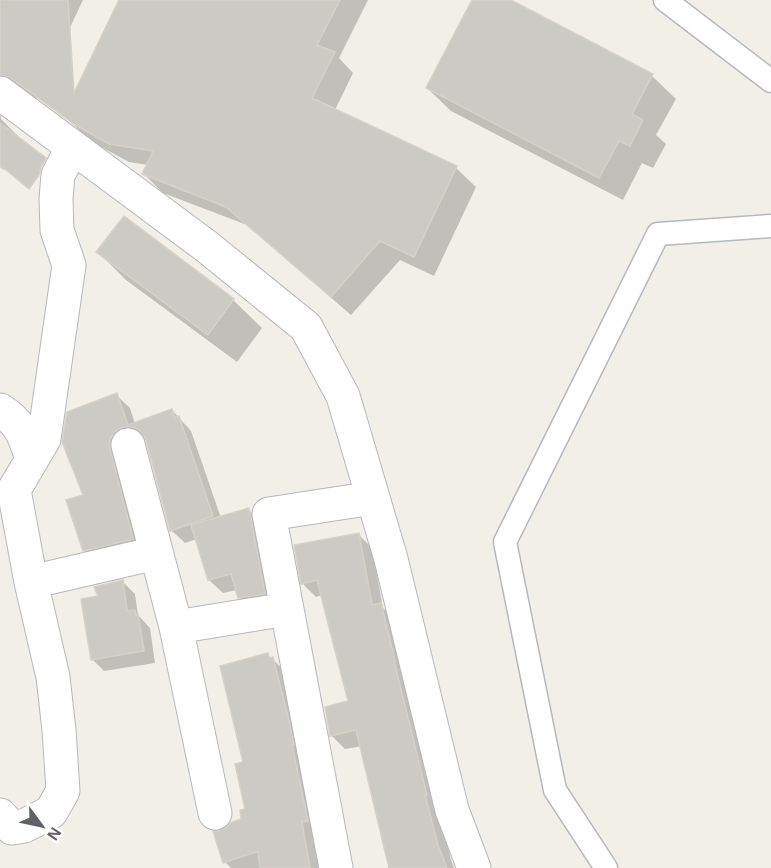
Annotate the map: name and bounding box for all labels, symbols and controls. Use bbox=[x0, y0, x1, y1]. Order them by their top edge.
north arrow bbox=[12, 796, 72, 856]
text: N bbox=[44, 824, 64, 843]

